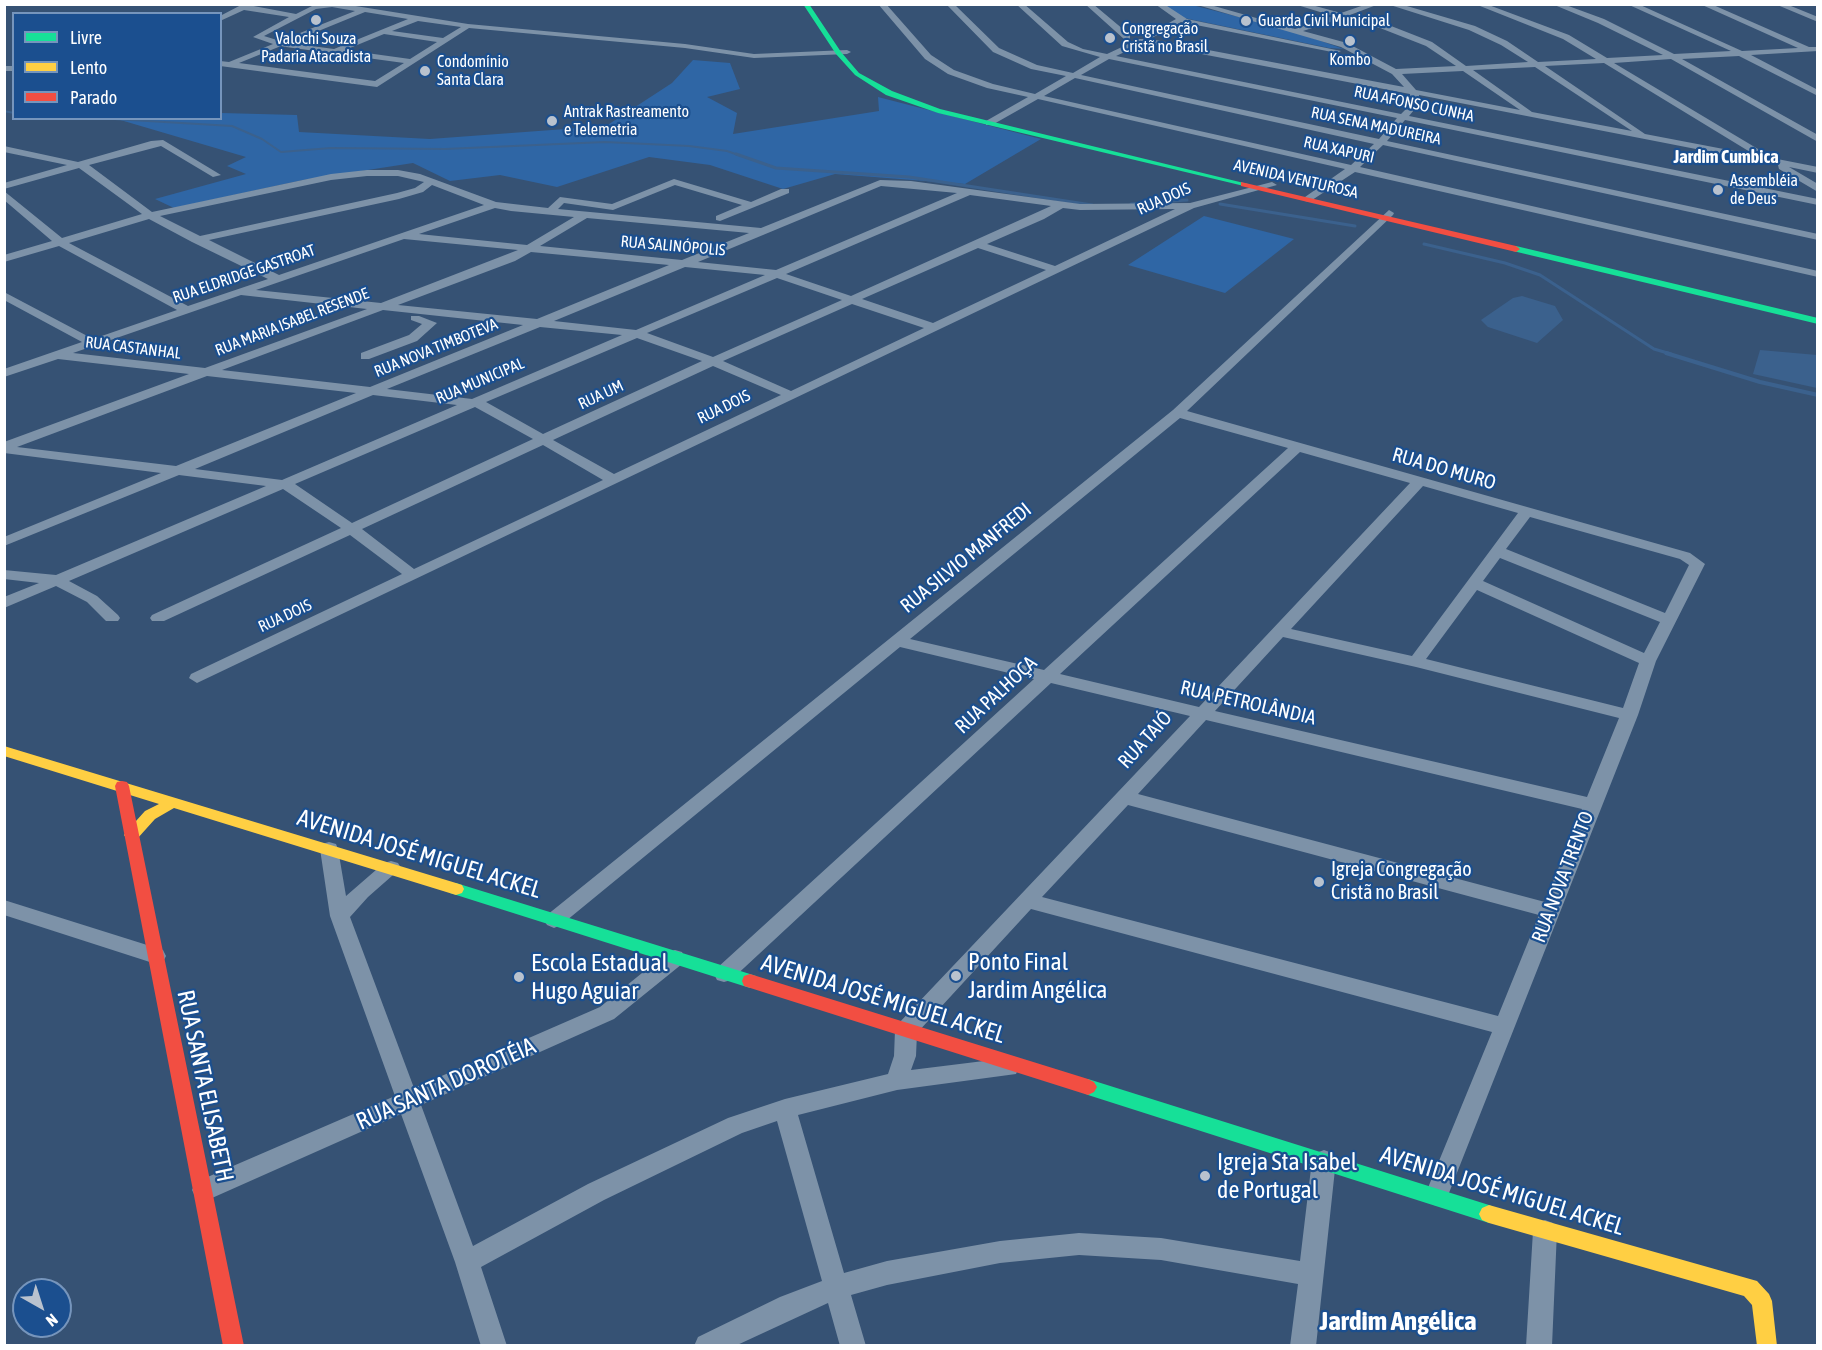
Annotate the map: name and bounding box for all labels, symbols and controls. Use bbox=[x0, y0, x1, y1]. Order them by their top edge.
place label: Guarda Civil Municipal bbox=[1258, 11, 1390, 31]
legend bbox=[12, 12, 222, 120]
marker: Valochi Souza Padaria Atacadista bbox=[309, 13, 323, 27]
marker: Guarda Civil Municipal bbox=[1239, 14, 1253, 28]
place label: Congregação Cristã no Brasil bbox=[1122, 19, 1208, 57]
text: Livre bbox=[70, 27, 102, 48]
place label: Valochi Souza Padaria Atacadista bbox=[261, 29, 371, 67]
marker: Congregação Cristã no Brasil bbox=[1103, 31, 1117, 45]
marker: Kombo bbox=[1343, 34, 1357, 48]
place label: Kombo bbox=[1329, 50, 1371, 70]
place label: Condomínio Santa Clara bbox=[437, 52, 509, 90]
text: Lento bbox=[70, 57, 107, 78]
marker: Condomínio Santa Clara bbox=[418, 64, 432, 78]
street label: RUA AFONSO CUNHA bbox=[1352, 82, 1476, 126]
text: Parado bbox=[70, 87, 117, 108]
place label: Antrak Rastreamento e Telemetria bbox=[564, 102, 689, 140]
street label: RUA SENA MADUREIRA bbox=[1309, 103, 1443, 149]
marker: Antrak Rastreamento e Telemetria bbox=[545, 114, 559, 128]
street label: RUA XAPURI bbox=[1302, 133, 1376, 167]
district label: Jardim Cumbica bbox=[1674, 146, 1778, 168]
street label: AVENIDA VENTUROSA bbox=[1232, 155, 1360, 203]
place label: Assembléia de Deus bbox=[1730, 171, 1798, 209]
street label: RUA DOIS bbox=[1134, 179, 1194, 219]
marker: Assembléia de Deus bbox=[1711, 183, 1725, 197]
street label: RUA SALINÓPOLIS bbox=[620, 232, 726, 260]
street label: RUA ELDRIDGE GASTROAT bbox=[170, 241, 318, 307]
street label: RUA MARIA ISABEL RESENDE bbox=[212, 284, 372, 360]
street label: RUA NOVA TIMBOTEVA bbox=[372, 315, 500, 381]
street label: RUA CASTANHAL bbox=[84, 333, 182, 363]
street label: RUA MUNICIPAL bbox=[433, 354, 527, 408]
street label: RUA UM bbox=[575, 376, 627, 414]
street label: RUA DOIS bbox=[694, 386, 754, 428]
street label: RUA DO MURO bbox=[1389, 443, 1499, 495]
street label: RUA SILVIO MANFREDI bbox=[896, 498, 1036, 618]
street label: RUA DOIS bbox=[255, 595, 315, 637]
street label: RUA PALHOÇA bbox=[950, 651, 1042, 739]
street label: RUA PETROLÂNDIA bbox=[1178, 676, 1318, 730]
street label: RUA TAIÓ bbox=[1113, 706, 1177, 774]
street label: AVENIDA JOSÉ MIGUEL ACKEL bbox=[294, 803, 544, 905]
street label: RUA NOVA TRENTO bbox=[1527, 808, 1599, 946]
place label: Igreja Congregação Cristã no Brasil bbox=[1331, 858, 1472, 905]
marker: Igreja Congregação Cristã no Brasil bbox=[1312, 875, 1326, 889]
street label: AVENIDA JOSÉ MIGUEL ACKEL bbox=[758, 948, 1008, 1050]
place label: Ponto Final Jardim Angélica bbox=[968, 948, 1107, 1004]
place label: Escola Estadual Hugo Aguiar bbox=[531, 949, 668, 1005]
marker: Ponto Final Jardim Angélica bbox=[949, 969, 963, 983]
marker: Escola Estadual Hugo Aguiar bbox=[512, 970, 526, 984]
street label: RUA SANTA ELISABETH bbox=[171, 987, 239, 1185]
street label: RUA SANTA DOROTÉIA bbox=[352, 1032, 540, 1136]
street label: AVENIDA JOSÉ MIGUEL ACKEL bbox=[1377, 1140, 1627, 1242]
place label: Igreja Sta Isabel de Portugal bbox=[1217, 1148, 1357, 1204]
marker: Igreja Sta Isabel de Portugal bbox=[1198, 1169, 1212, 1183]
north arrow bbox=[12, 1278, 72, 1338]
district label: Jardim Angélica bbox=[1320, 1305, 1476, 1337]
text: N bbox=[43, 1310, 61, 1330]

